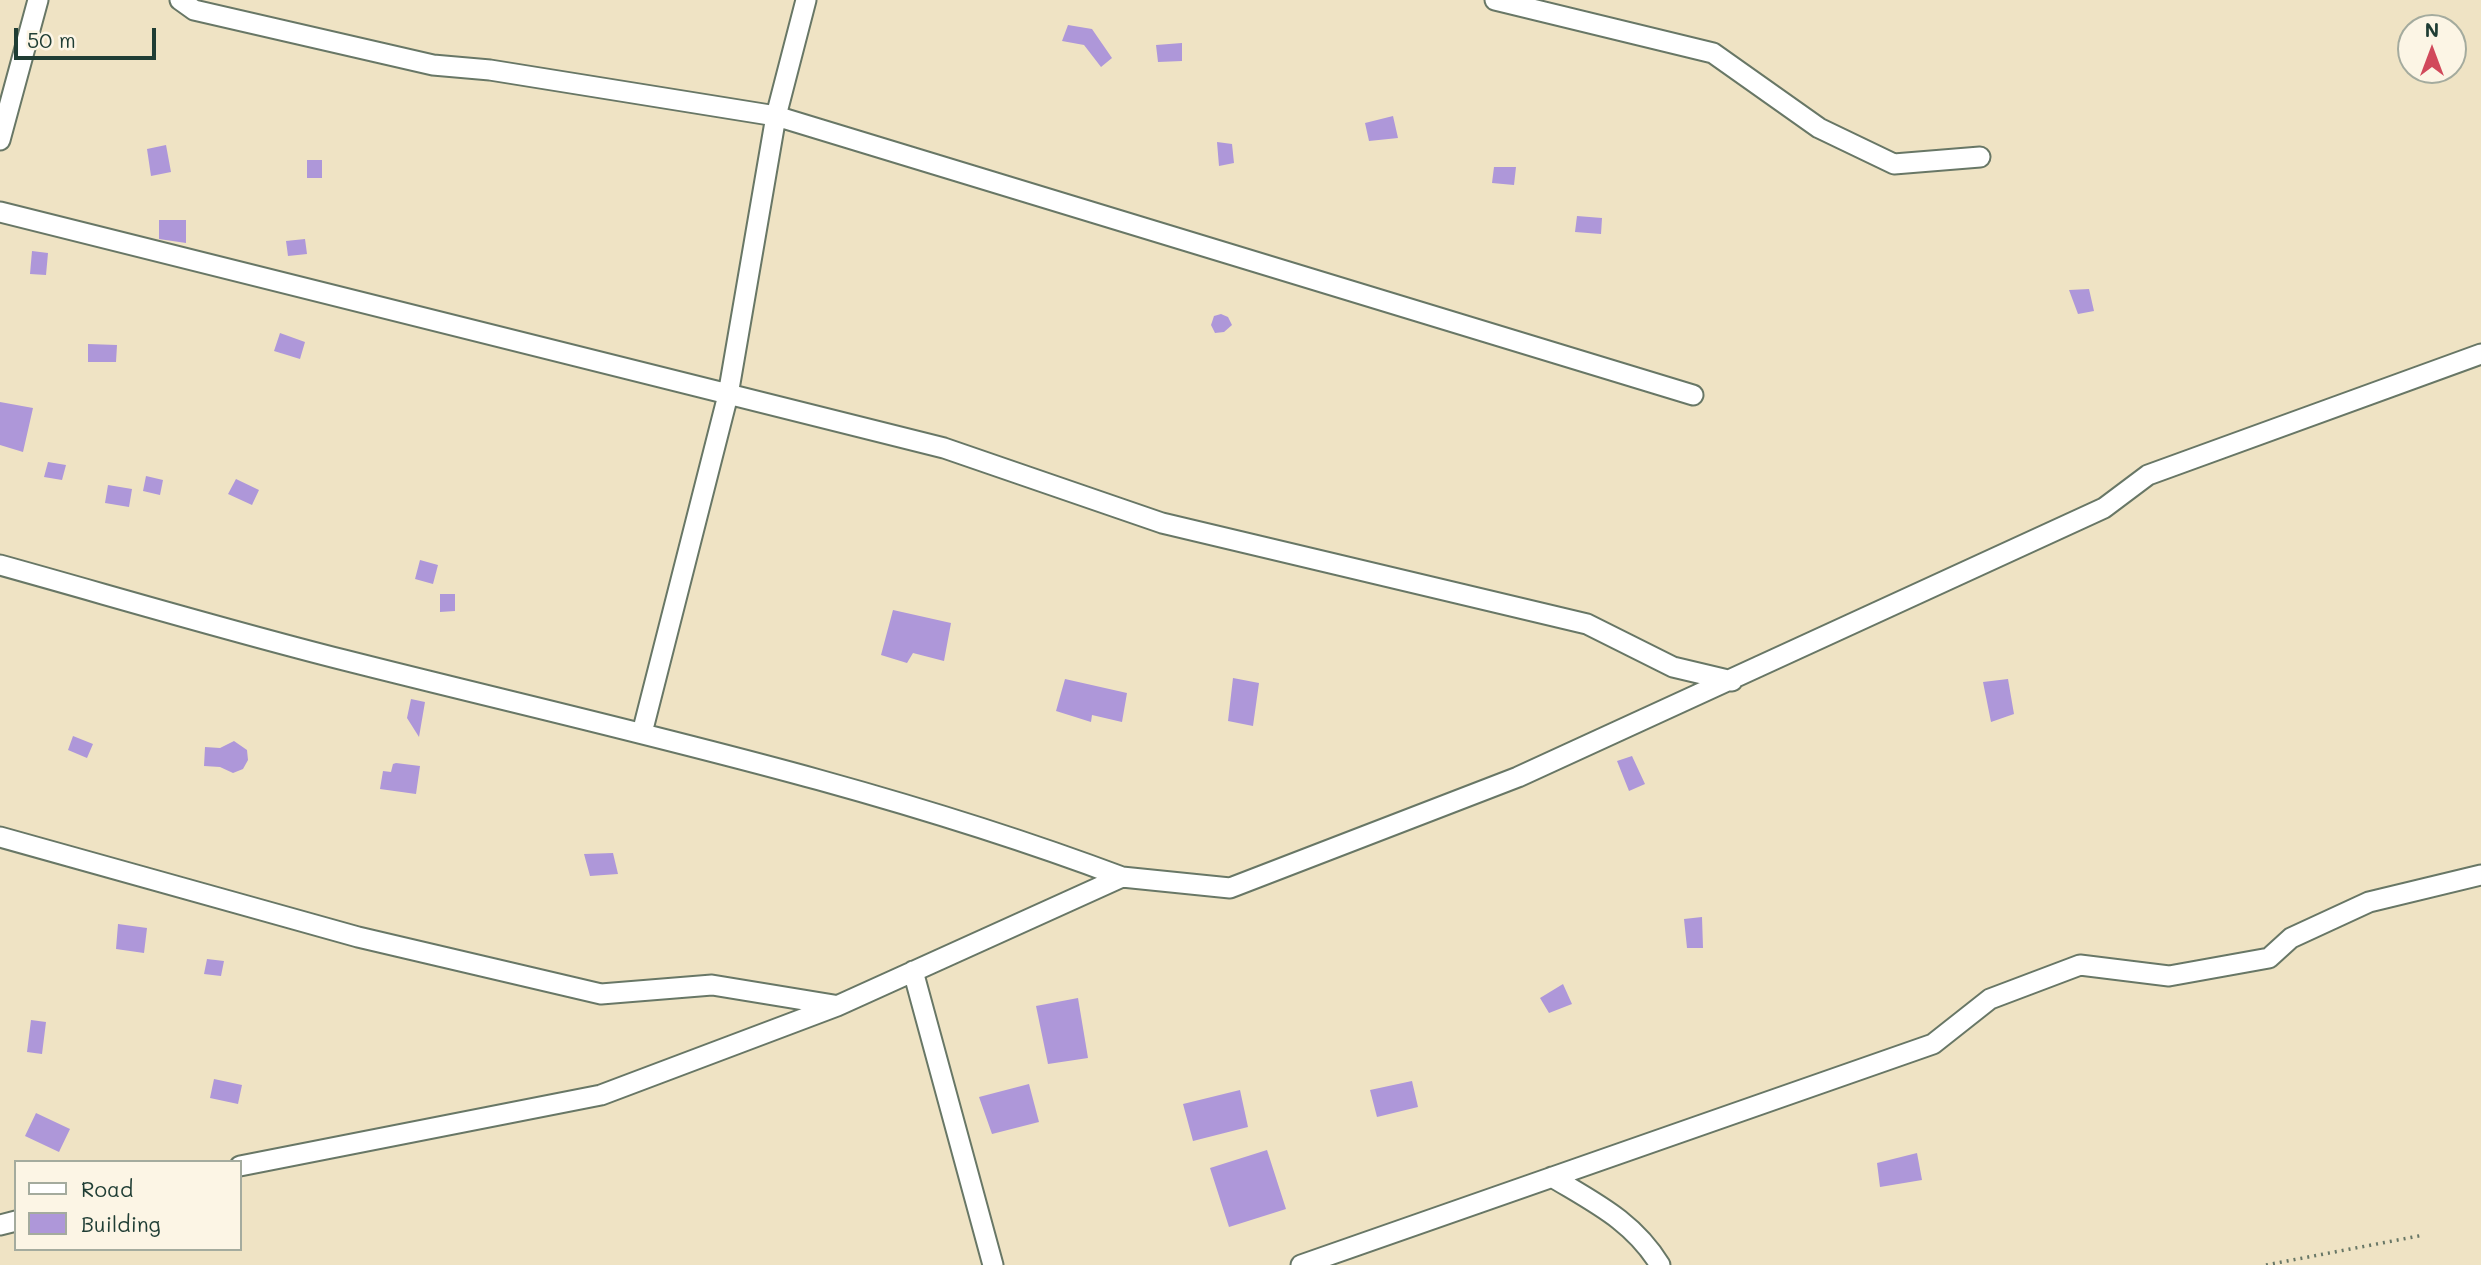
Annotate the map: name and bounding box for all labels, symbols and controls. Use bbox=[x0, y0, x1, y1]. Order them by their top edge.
scale bar bbox=[18, 14, 159, 58]
north arrow bbox=[2397, 14, 2467, 84]
text: N bbox=[2425, 17, 2439, 42]
text: 50 m bbox=[27, 26, 76, 53]
legend bbox=[14, 1160, 242, 1251]
text: Road bbox=[81, 1175, 133, 1202]
text: Building bbox=[81, 1210, 161, 1237]

